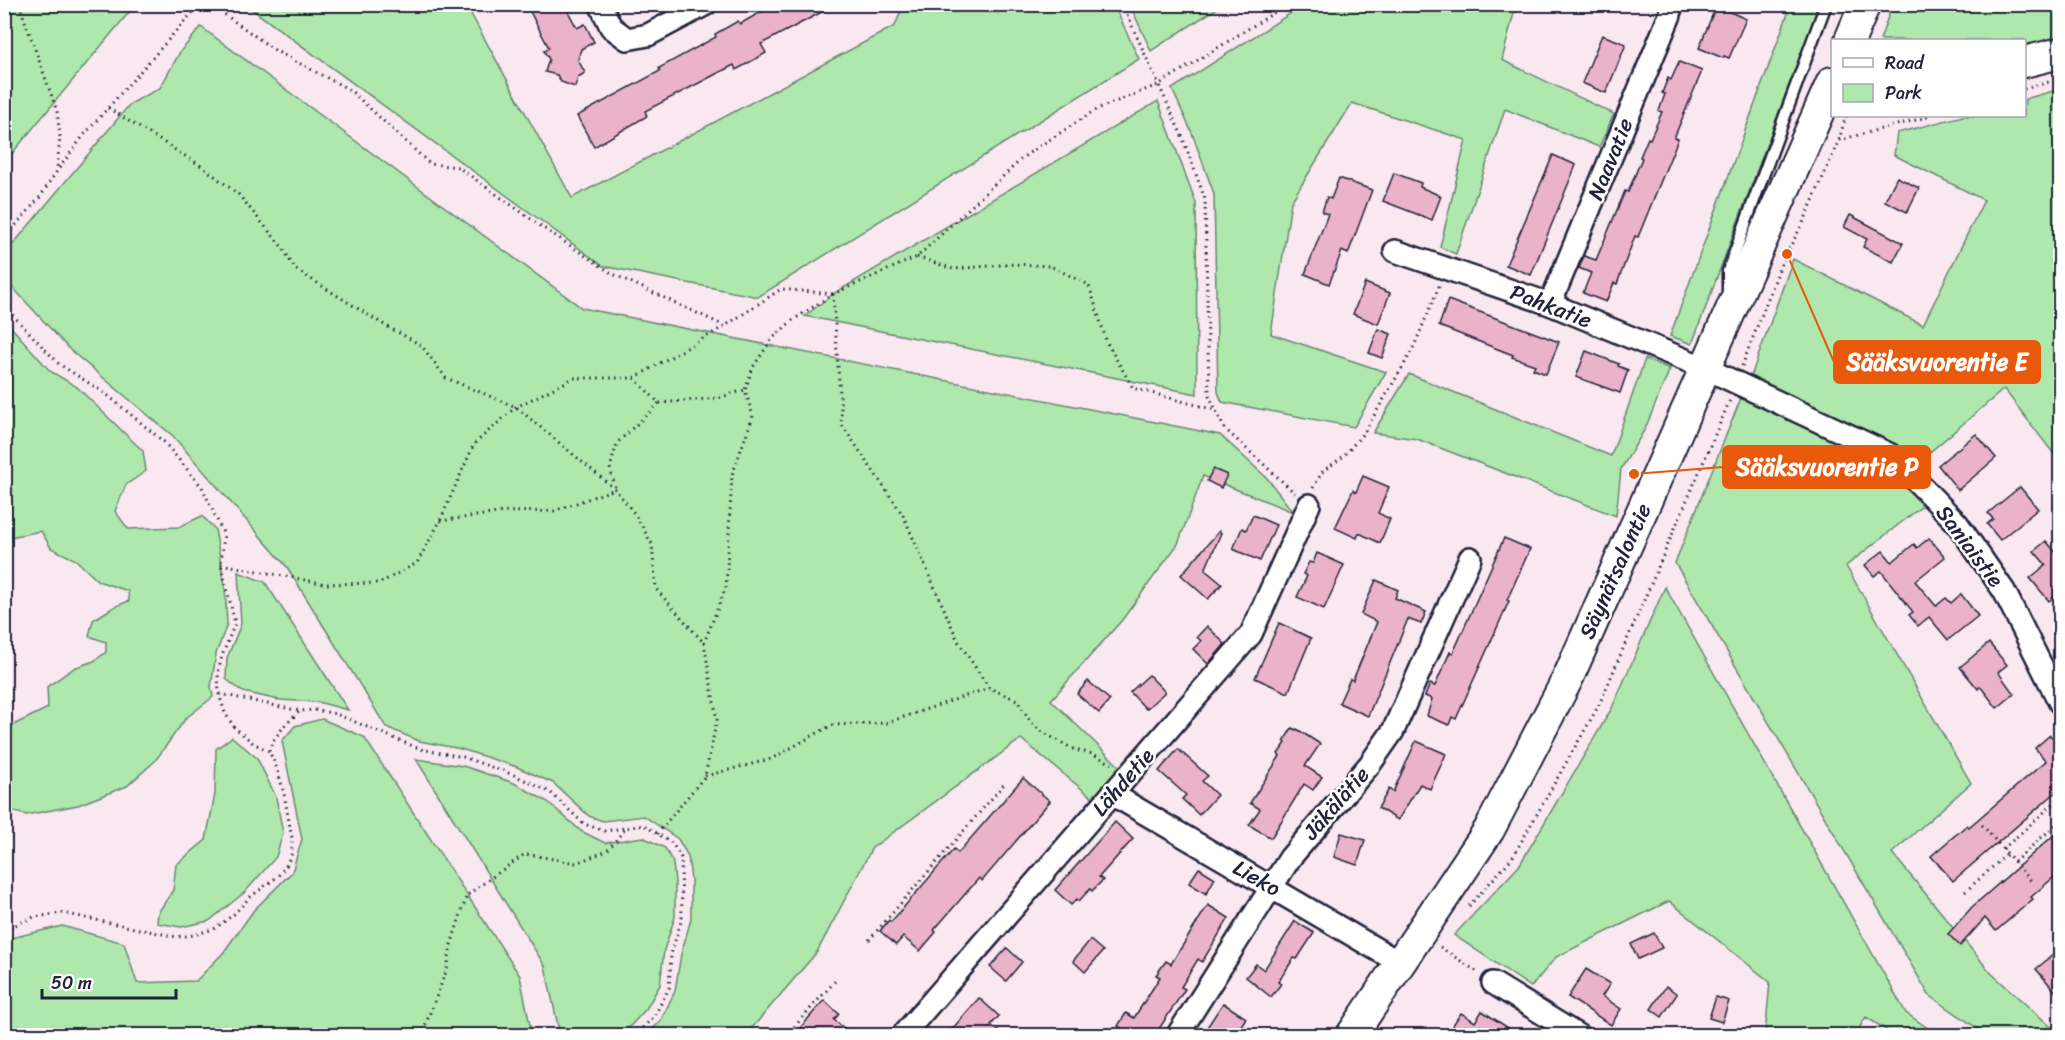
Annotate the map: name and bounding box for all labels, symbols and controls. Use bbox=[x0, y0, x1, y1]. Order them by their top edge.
legend bbox=[1831, 39, 2026, 117]
text: Road bbox=[1885, 47, 1925, 79]
text: Park bbox=[1885, 77, 1922, 109]
street label: Naavatie bbox=[1576, 112, 1644, 206]
street label: Pahkatie bbox=[1504, 273, 1598, 339]
callout: Sääksvuorentie E bbox=[1834, 341, 2040, 383]
text: Sääksvuorentie E bbox=[1845, 341, 2030, 383]
callout: Sääksvuorentie P bbox=[1723, 446, 1930, 488]
text: Sääksvuorentie P bbox=[1735, 446, 1919, 488]
street label: Saniaistie bbox=[1926, 496, 2015, 596]
street label: Säynätsalontie bbox=[1568, 497, 1662, 645]
street label: Lähdetie bbox=[1082, 738, 1165, 825]
street label: Jäkälätie bbox=[1292, 757, 1379, 850]
street label: Lieko bbox=[1226, 849, 1289, 907]
scale bar bbox=[42, 962, 176, 1000]
text: 50 m bbox=[51, 967, 92, 999]

